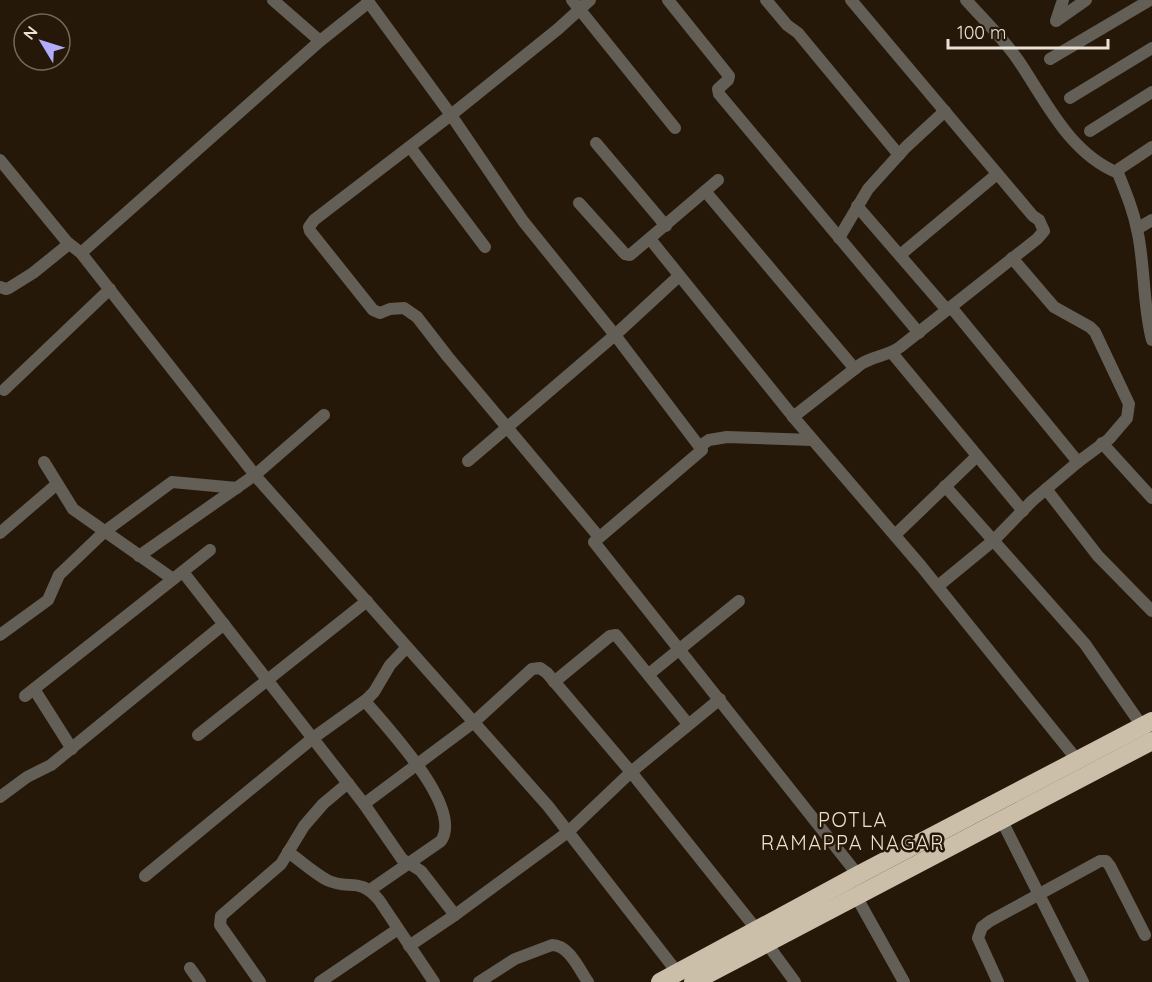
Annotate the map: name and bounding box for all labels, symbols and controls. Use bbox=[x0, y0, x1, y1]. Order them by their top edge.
north arrow bbox=[12, 12, 72, 72]
scale bar bbox=[948, 12, 1108, 50]
text: 100 m bbox=[957, 21, 1006, 44]
text: N bbox=[19, 22, 42, 44]
district label: POTLA RAMAPPA NAGAR bbox=[761, 807, 945, 855]

